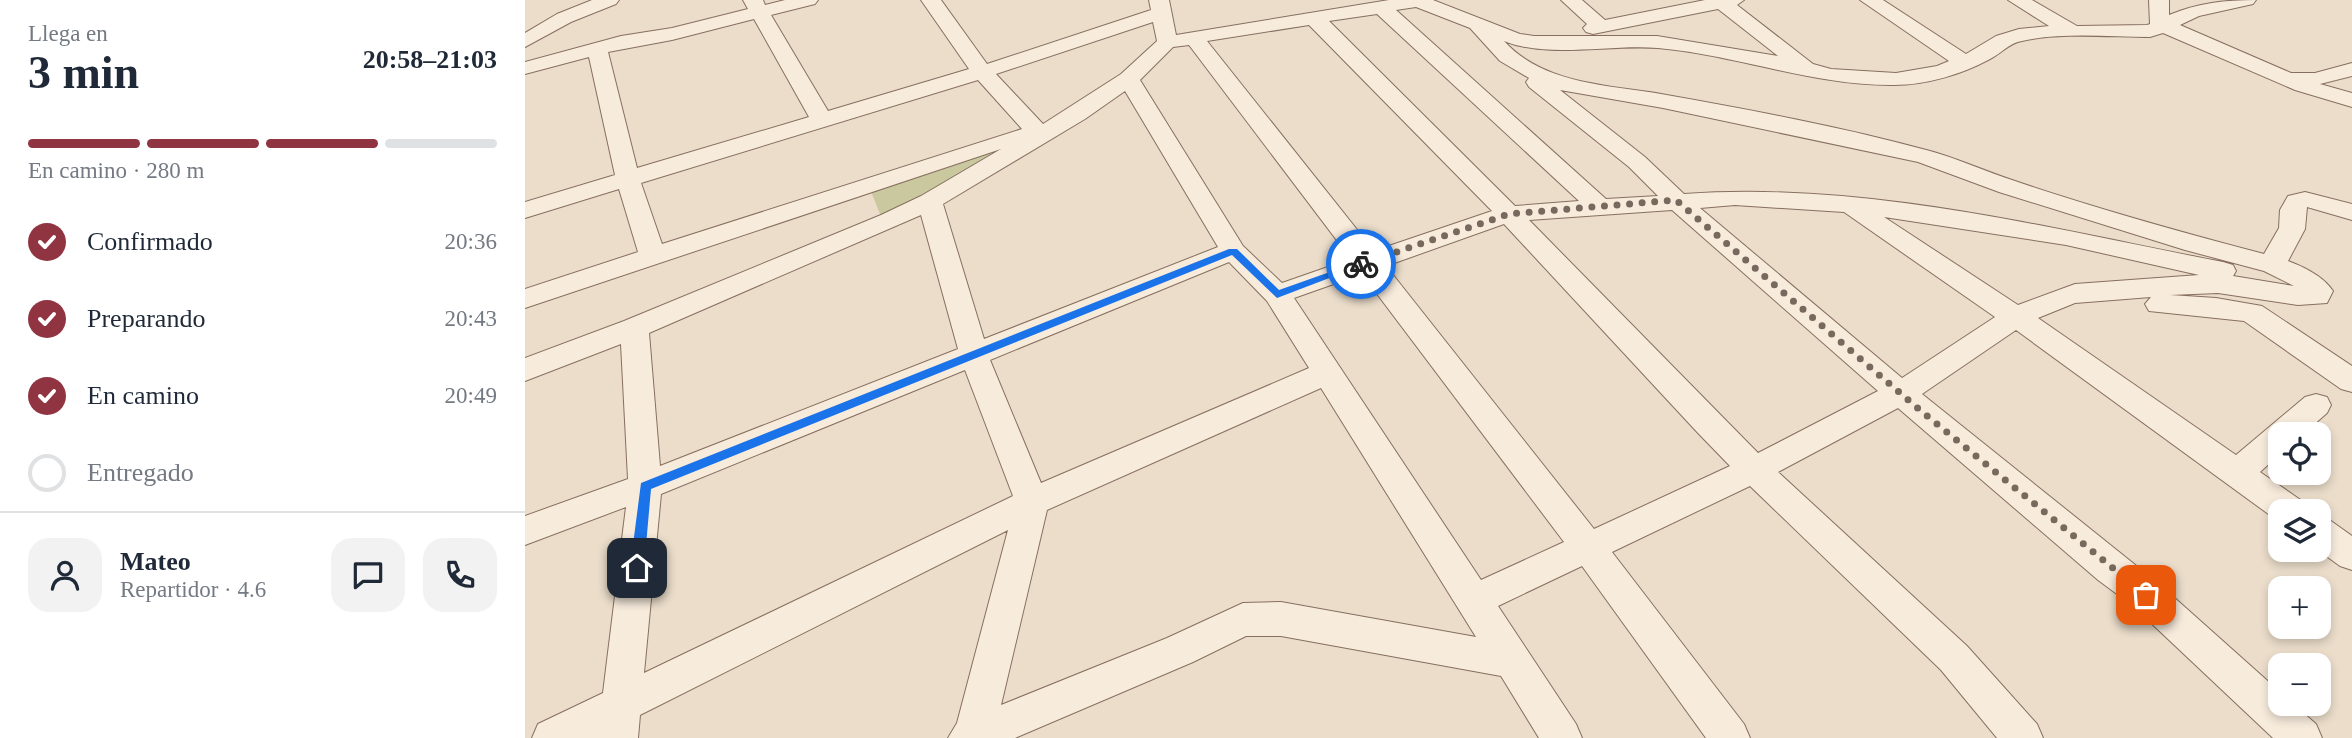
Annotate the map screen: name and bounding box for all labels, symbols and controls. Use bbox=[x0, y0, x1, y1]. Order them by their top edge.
text: Llega en bbox=[28, 21, 108, 46]
text: 20:58–21:03 bbox=[363, 45, 497, 74]
text: 3 min bbox=[28, 47, 139, 98]
text: En camino · 280 m bbox=[28, 158, 204, 183]
icon: check bbox=[28, 223, 66, 261]
text: Confirmado bbox=[87, 227, 213, 256]
text: 20:36 bbox=[445, 229, 497, 254]
courier bbox=[1326, 229, 1396, 299]
icon: bike bbox=[1342, 245, 1380, 283]
icon: check bbox=[28, 300, 66, 338]
text: Preparando bbox=[87, 304, 205, 333]
text: 20:43 bbox=[445, 306, 497, 331]
icon: check bbox=[28, 377, 66, 415]
text: En camino bbox=[87, 381, 199, 410]
text: 20:49 bbox=[445, 383, 497, 408]
map controls bbox=[2268, 422, 2331, 716]
button: locate bbox=[2268, 422, 2331, 485]
text: Entregado bbox=[87, 458, 194, 487]
button: layers bbox=[2268, 499, 2331, 562]
button: person bbox=[28, 538, 102, 612]
button: chat bbox=[331, 538, 405, 612]
button: phone bbox=[423, 538, 497, 612]
pin bbox=[607, 538, 667, 598]
text: Mateo bbox=[120, 547, 191, 576]
icon: home bbox=[618, 549, 656, 587]
pin bbox=[2116, 565, 2176, 625]
icon: bag bbox=[2127, 576, 2165, 614]
button: + bbox=[2268, 576, 2331, 639]
text: Repartidor · 4.6 bbox=[120, 577, 266, 602]
button: − bbox=[2268, 653, 2331, 716]

